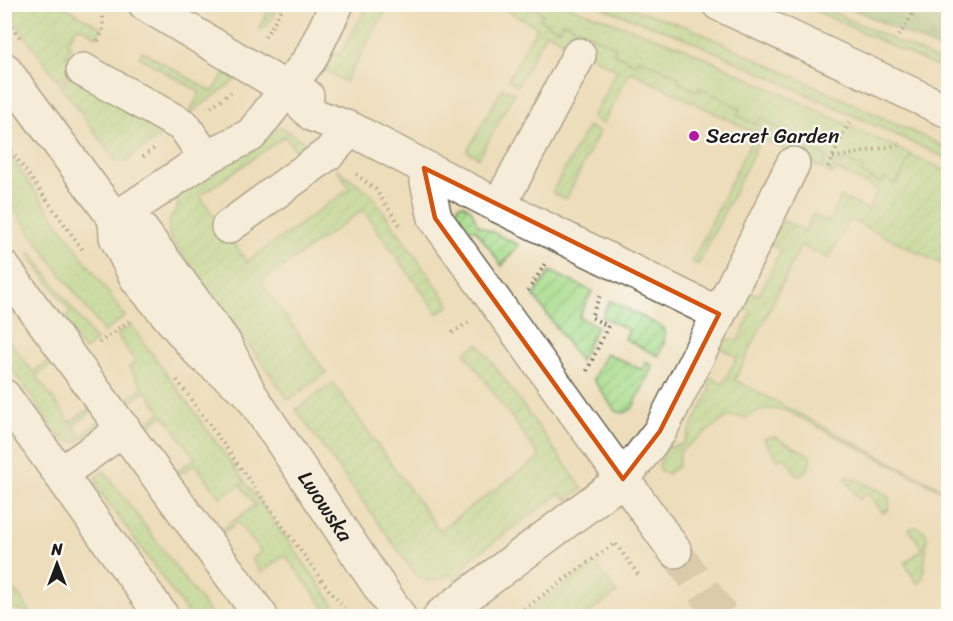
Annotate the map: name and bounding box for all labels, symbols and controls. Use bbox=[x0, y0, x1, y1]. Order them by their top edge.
place label: Secret Garden bbox=[706, 117, 839, 155]
marker: Secret Garden bbox=[687, 129, 701, 143]
street label: Lwowska bbox=[287, 463, 364, 550]
north arrow bbox=[27, 534, 87, 594]
text: N bbox=[50, 535, 63, 564]

